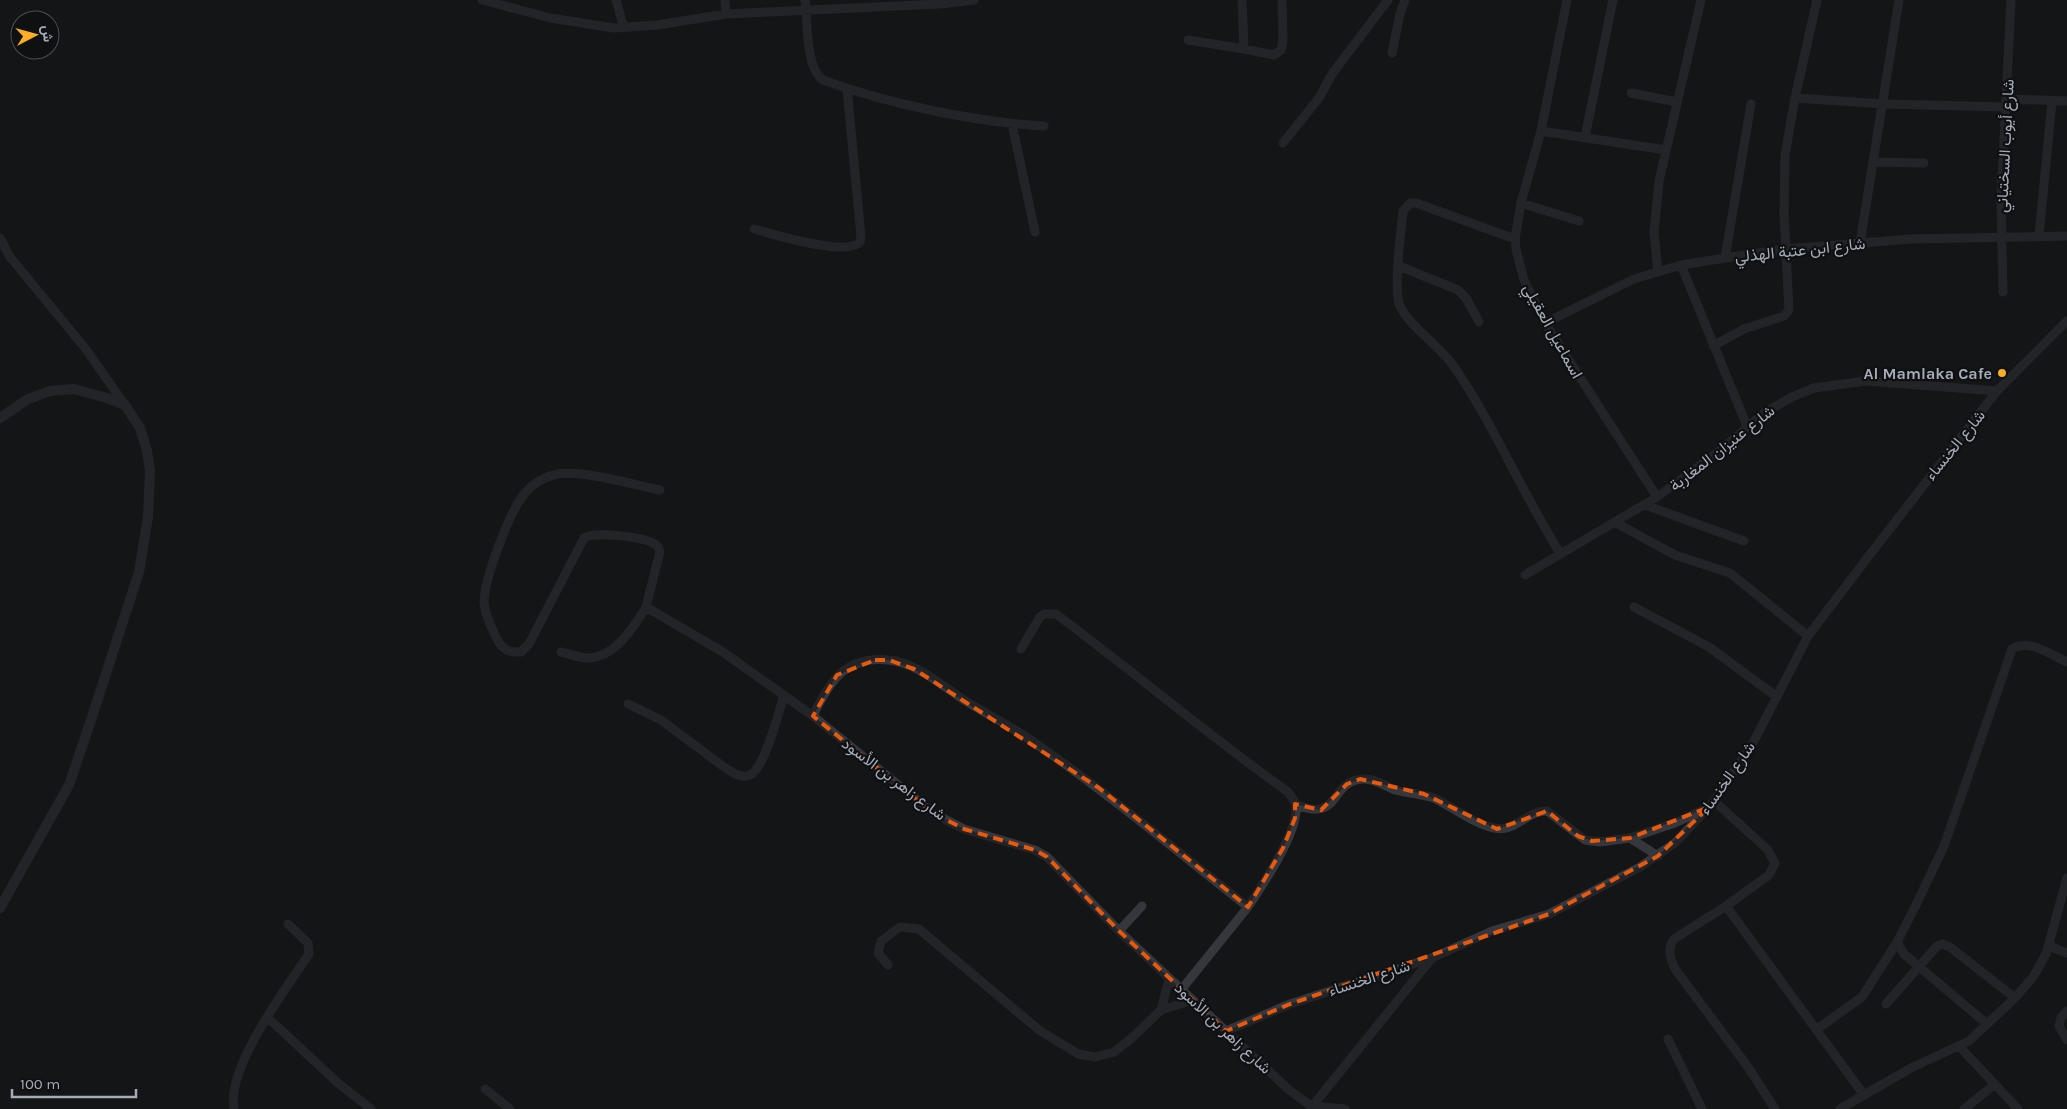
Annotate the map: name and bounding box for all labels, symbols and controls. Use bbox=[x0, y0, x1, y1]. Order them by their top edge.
north arrow bbox=[10, 10, 60, 60]
text: ش bbox=[38, 24, 57, 43]
street label: شارع أيوب السختياني bbox=[1992, 79, 2022, 214]
street label: شارع ابن عتبة الهذلي bbox=[1734, 234, 1867, 270]
street label: اسماعيل العقيلي bbox=[1516, 280, 1587, 384]
place label: Al Mamlaka Cafe bbox=[1864, 364, 1992, 383]
marker: Al Mamlaka Cafe bbox=[1996, 367, 2008, 379]
street label: شارع عنيزان المغاربة bbox=[1666, 401, 1780, 497]
street label: شارع الخنساء bbox=[1921, 406, 1991, 485]
street label: شارع زاهر بن الأسود bbox=[837, 734, 950, 826]
street label: شارع الخنساء bbox=[1695, 738, 1761, 819]
street label: شارع الخنساء bbox=[1326, 956, 1413, 1002]
street label: شارع زاهر بن الأسود bbox=[1169, 978, 1275, 1079]
scale bar bbox=[12, 1066, 136, 1098]
text: 100 m bbox=[20, 1075, 60, 1093]

